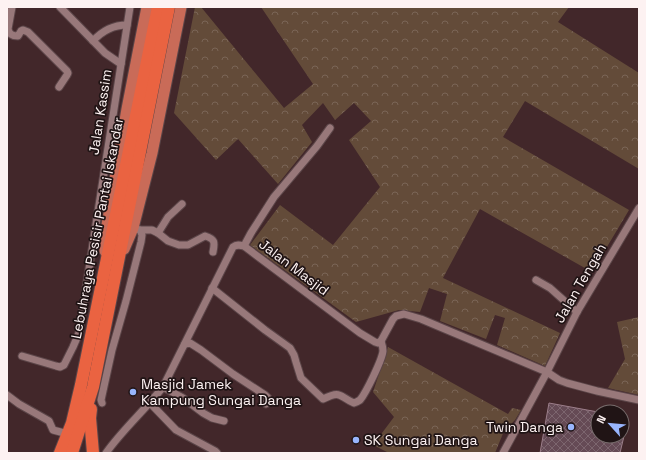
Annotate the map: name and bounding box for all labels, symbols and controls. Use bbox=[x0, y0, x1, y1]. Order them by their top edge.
street label: Jalan Kassim bbox=[84, 68, 116, 156]
street label: Lebuhraya Pesisir Pantai Iskandar bbox=[67, 116, 127, 340]
street label: Jalan Masjid bbox=[255, 235, 333, 299]
street label: Jalan Tengah bbox=[550, 240, 610, 326]
place label: Masjid Jamek Kampung Sungai Danga bbox=[141, 375, 301, 409]
marker: Masjid Jamek Kampung Sungai Danga bbox=[128, 387, 138, 397]
north arrow bbox=[590, 404, 630, 444]
text: N bbox=[593, 413, 609, 426]
place label: Twin Danga bbox=[486, 418, 563, 436]
marker: Twin Danga bbox=[566, 422, 576, 432]
place label: SK Sungai Danga bbox=[364, 431, 477, 449]
marker: SK Sungai Danga bbox=[351, 435, 361, 445]

